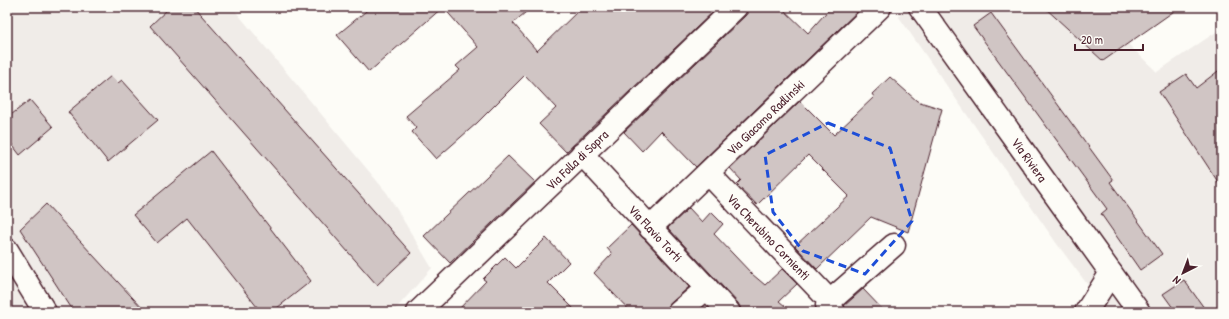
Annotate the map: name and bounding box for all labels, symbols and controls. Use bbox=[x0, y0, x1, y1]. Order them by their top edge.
scale bar bbox=[1075, 26, 1143, 52]
text: 20 m bbox=[1081, 31, 1103, 48]
street label: Via Giacomo Radlinski bbox=[722, 75, 808, 159]
street label: Via Folla di Sopra bbox=[542, 125, 612, 194]
street label: Via Riviera bbox=[1008, 134, 1052, 186]
street label: Via Cherubino Cornienti bbox=[723, 189, 814, 284]
street label: Via Flavio Torti bbox=[624, 201, 687, 266]
north arrow bbox=[1163, 253, 1203, 293]
text: N bbox=[1169, 273, 1183, 288]

